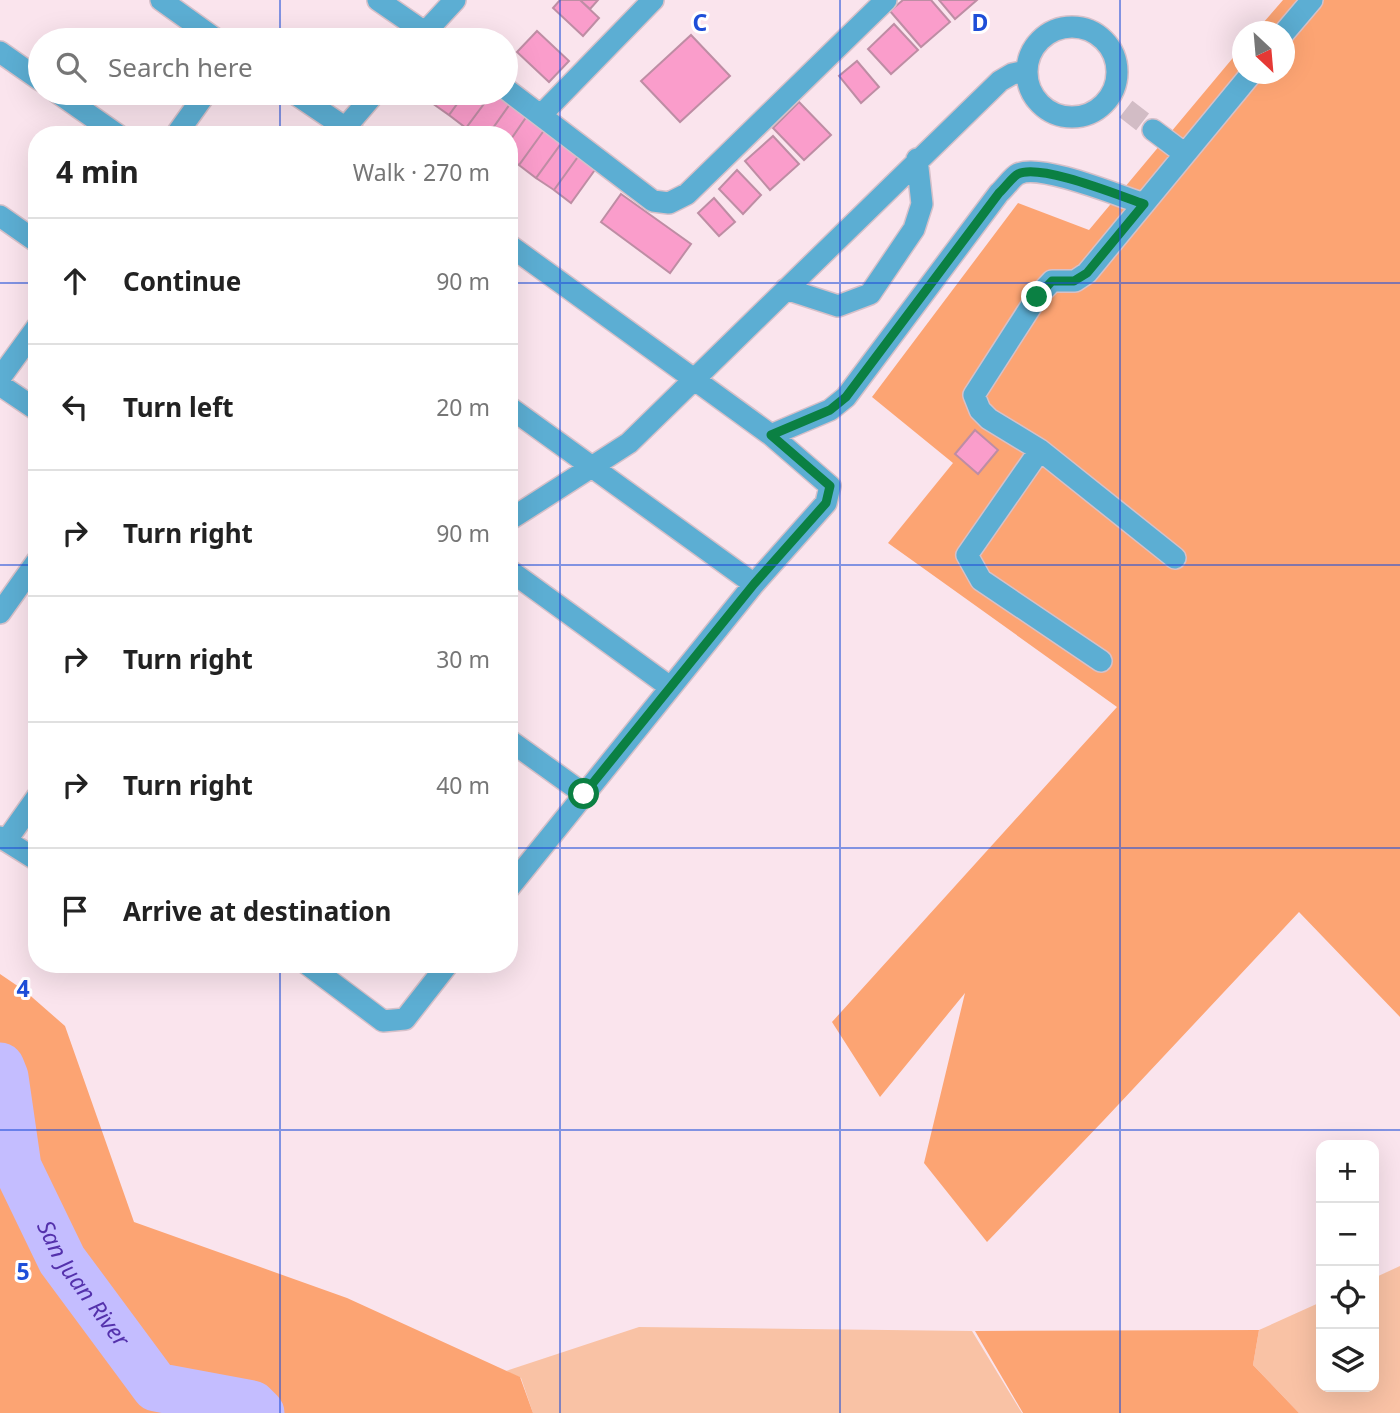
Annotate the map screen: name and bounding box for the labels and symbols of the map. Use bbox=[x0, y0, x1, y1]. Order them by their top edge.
text: C bbox=[693, 6, 708, 38]
text: D bbox=[972, 6, 988, 38]
north arrow bbox=[1232, 21, 1295, 84]
route end bbox=[1021, 281, 1052, 312]
route start bbox=[568, 778, 599, 809]
text: 4 bbox=[16, 972, 30, 1004]
water label: San Juan River bbox=[30, 1215, 138, 1353]
text: 5 bbox=[16, 1255, 30, 1287]

